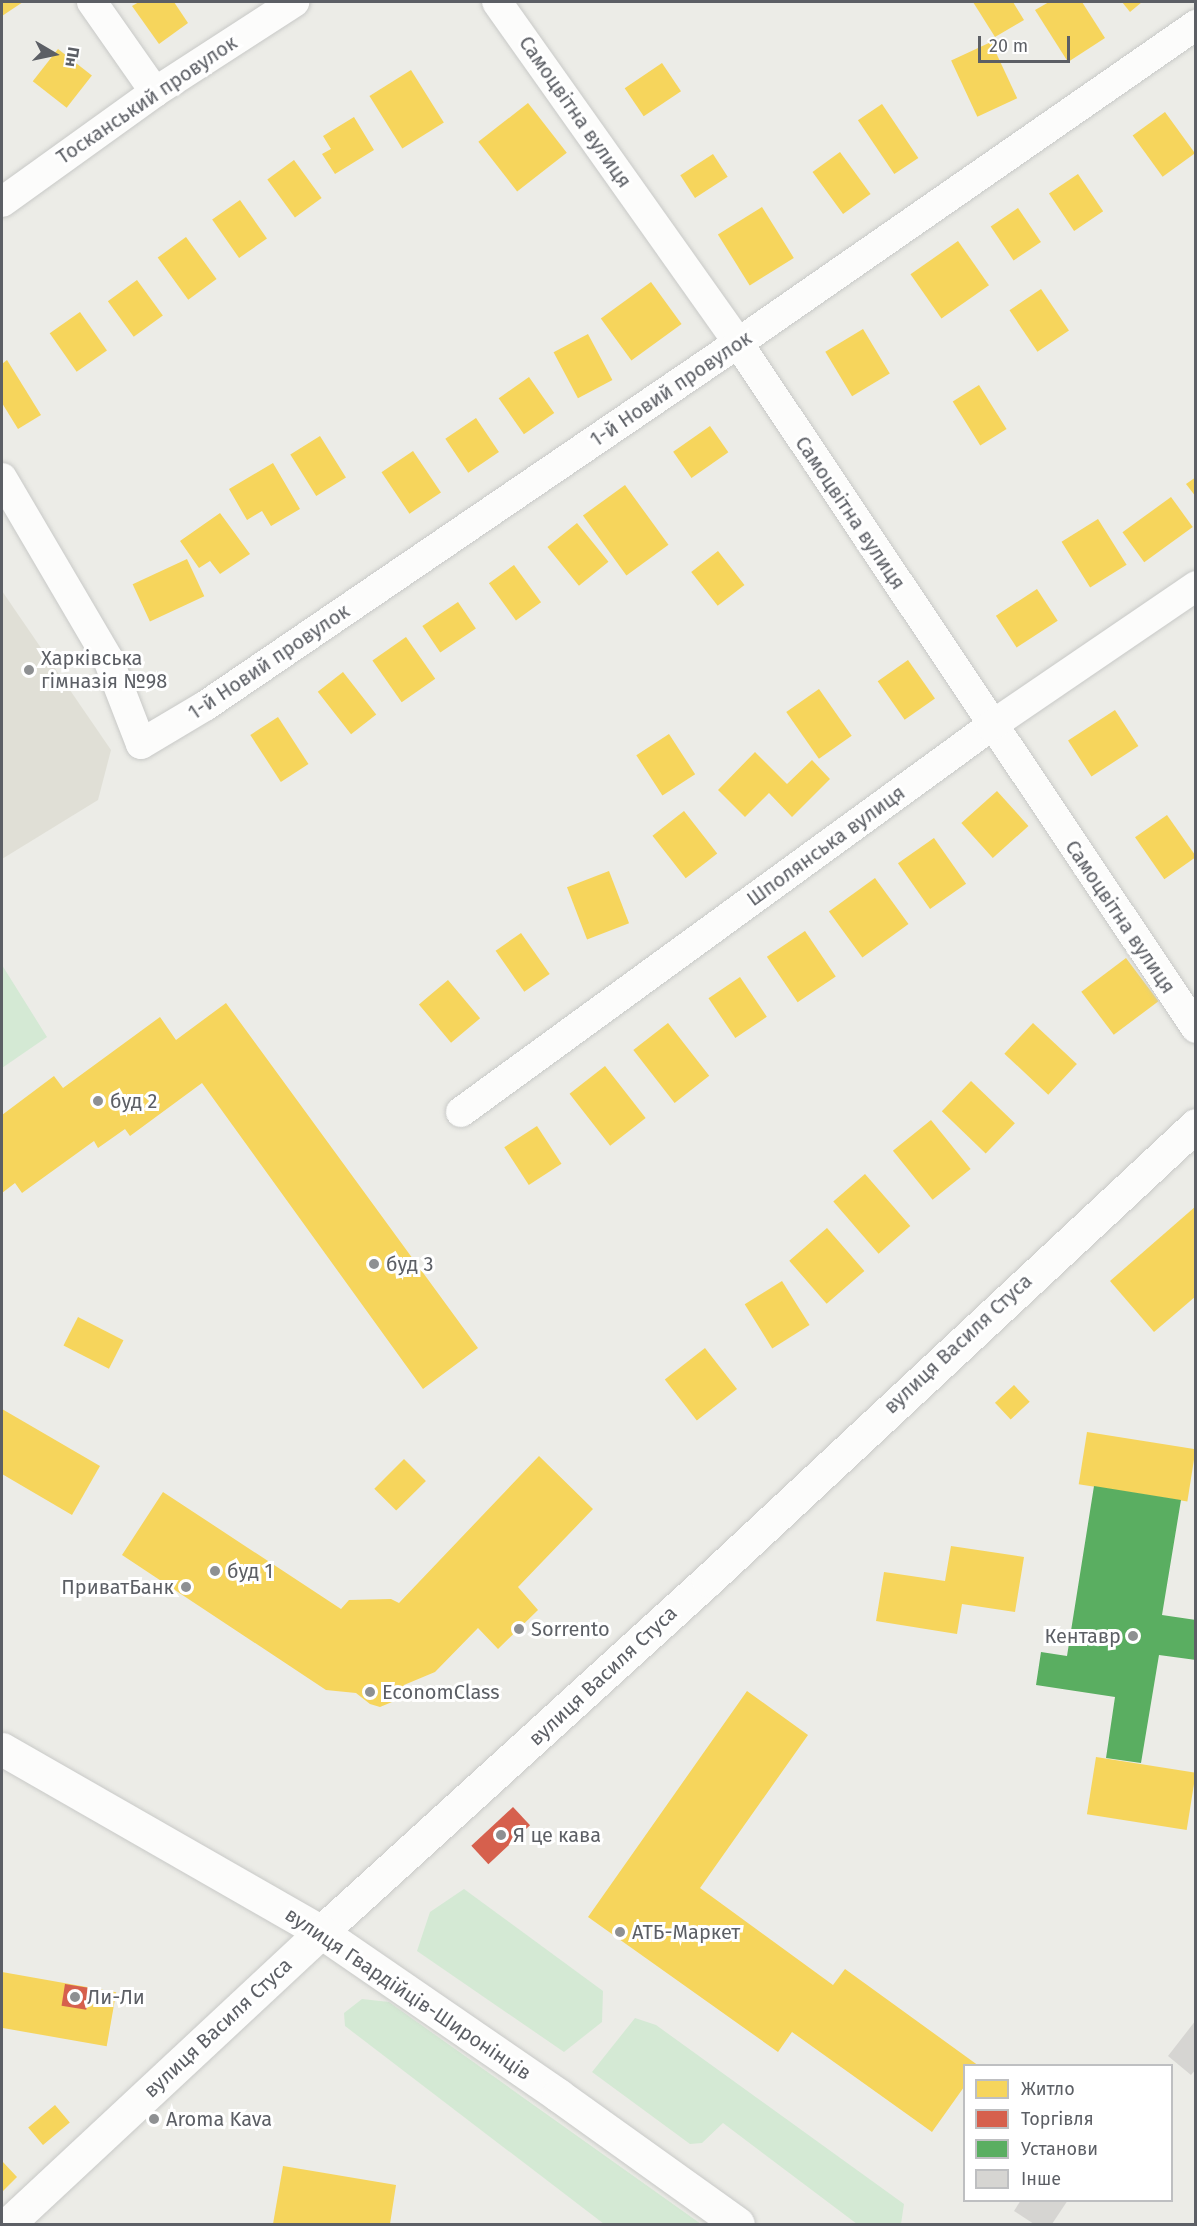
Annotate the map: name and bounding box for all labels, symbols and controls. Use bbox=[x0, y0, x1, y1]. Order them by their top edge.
north arrow bbox=[24, 24, 84, 84]
scale bar bbox=[981, 24, 1072, 62]
street label: Тосканський провулок bbox=[52, 31, 242, 169]
street label: Самоцвітна вулиця bbox=[514, 32, 636, 192]
text: 20 m bbox=[989, 35, 1028, 57]
text: Пн bbox=[61, 46, 83, 68]
street label: 1-й Новий провулок bbox=[586, 326, 756, 452]
street label: Самоцвітна вулиця bbox=[790, 432, 910, 594]
street label: 1-й Новий провулок bbox=[184, 599, 354, 725]
place label: Харківська гімназія №98 bbox=[41, 646, 167, 693]
marker: Харківська гімназія №98 bbox=[22, 663, 36, 677]
street label: Шполянська вулиця bbox=[742, 781, 910, 911]
street label: Самоцвітна вулиця bbox=[1060, 836, 1180, 998]
place label: буд 2 bbox=[110, 1089, 157, 1113]
marker: буд 2 bbox=[91, 1094, 105, 1108]
place label: буд 3 bbox=[386, 1252, 434, 1276]
marker: буд 3 bbox=[367, 1257, 381, 1271]
street label: вулиця Василя Стуса bbox=[879, 1269, 1037, 1419]
place label: буд 1 bbox=[227, 1559, 273, 1583]
marker: буд 1 bbox=[208, 1564, 222, 1578]
place label: ПриватБанк bbox=[61, 1575, 174, 1599]
marker: ПриватБанк bbox=[179, 1580, 193, 1594]
street label: вулиця Василя Стуса bbox=[524, 1601, 682, 1751]
place label: Sorrento bbox=[531, 1617, 610, 1641]
marker: Sorrento bbox=[512, 1622, 526, 1636]
place label: Кентавр bbox=[1044, 1624, 1121, 1648]
marker: Кентавр bbox=[1126, 1629, 1140, 1643]
place label: EconomClass bbox=[382, 1680, 500, 1704]
marker: EconomClass bbox=[363, 1685, 377, 1699]
place label: Я це кава bbox=[513, 1823, 601, 1847]
marker: Я це кава bbox=[494, 1828, 508, 1842]
street label: вулиця Гвардійців-Широнінців bbox=[280, 1903, 536, 2085]
place label: АТБ-Маркет bbox=[632, 1920, 740, 1944]
marker: АТБ-Маркет bbox=[613, 1925, 627, 1939]
street label: вулиця Василя Стуса bbox=[139, 1953, 297, 2103]
place label: Ли-Ли bbox=[87, 1985, 145, 2009]
marker: Ли-Ли bbox=[68, 1990, 82, 2004]
legend bbox=[963, 2064, 1173, 2202]
text: Житло bbox=[1021, 2078, 1075, 2100]
place label: Aroma Kava bbox=[166, 2107, 272, 2131]
text: Торгівля bbox=[1021, 2108, 1094, 2130]
marker: Aroma Kava bbox=[147, 2112, 161, 2126]
text: Установи bbox=[1021, 2138, 1098, 2160]
text: Інше bbox=[1021, 2168, 1061, 2190]

